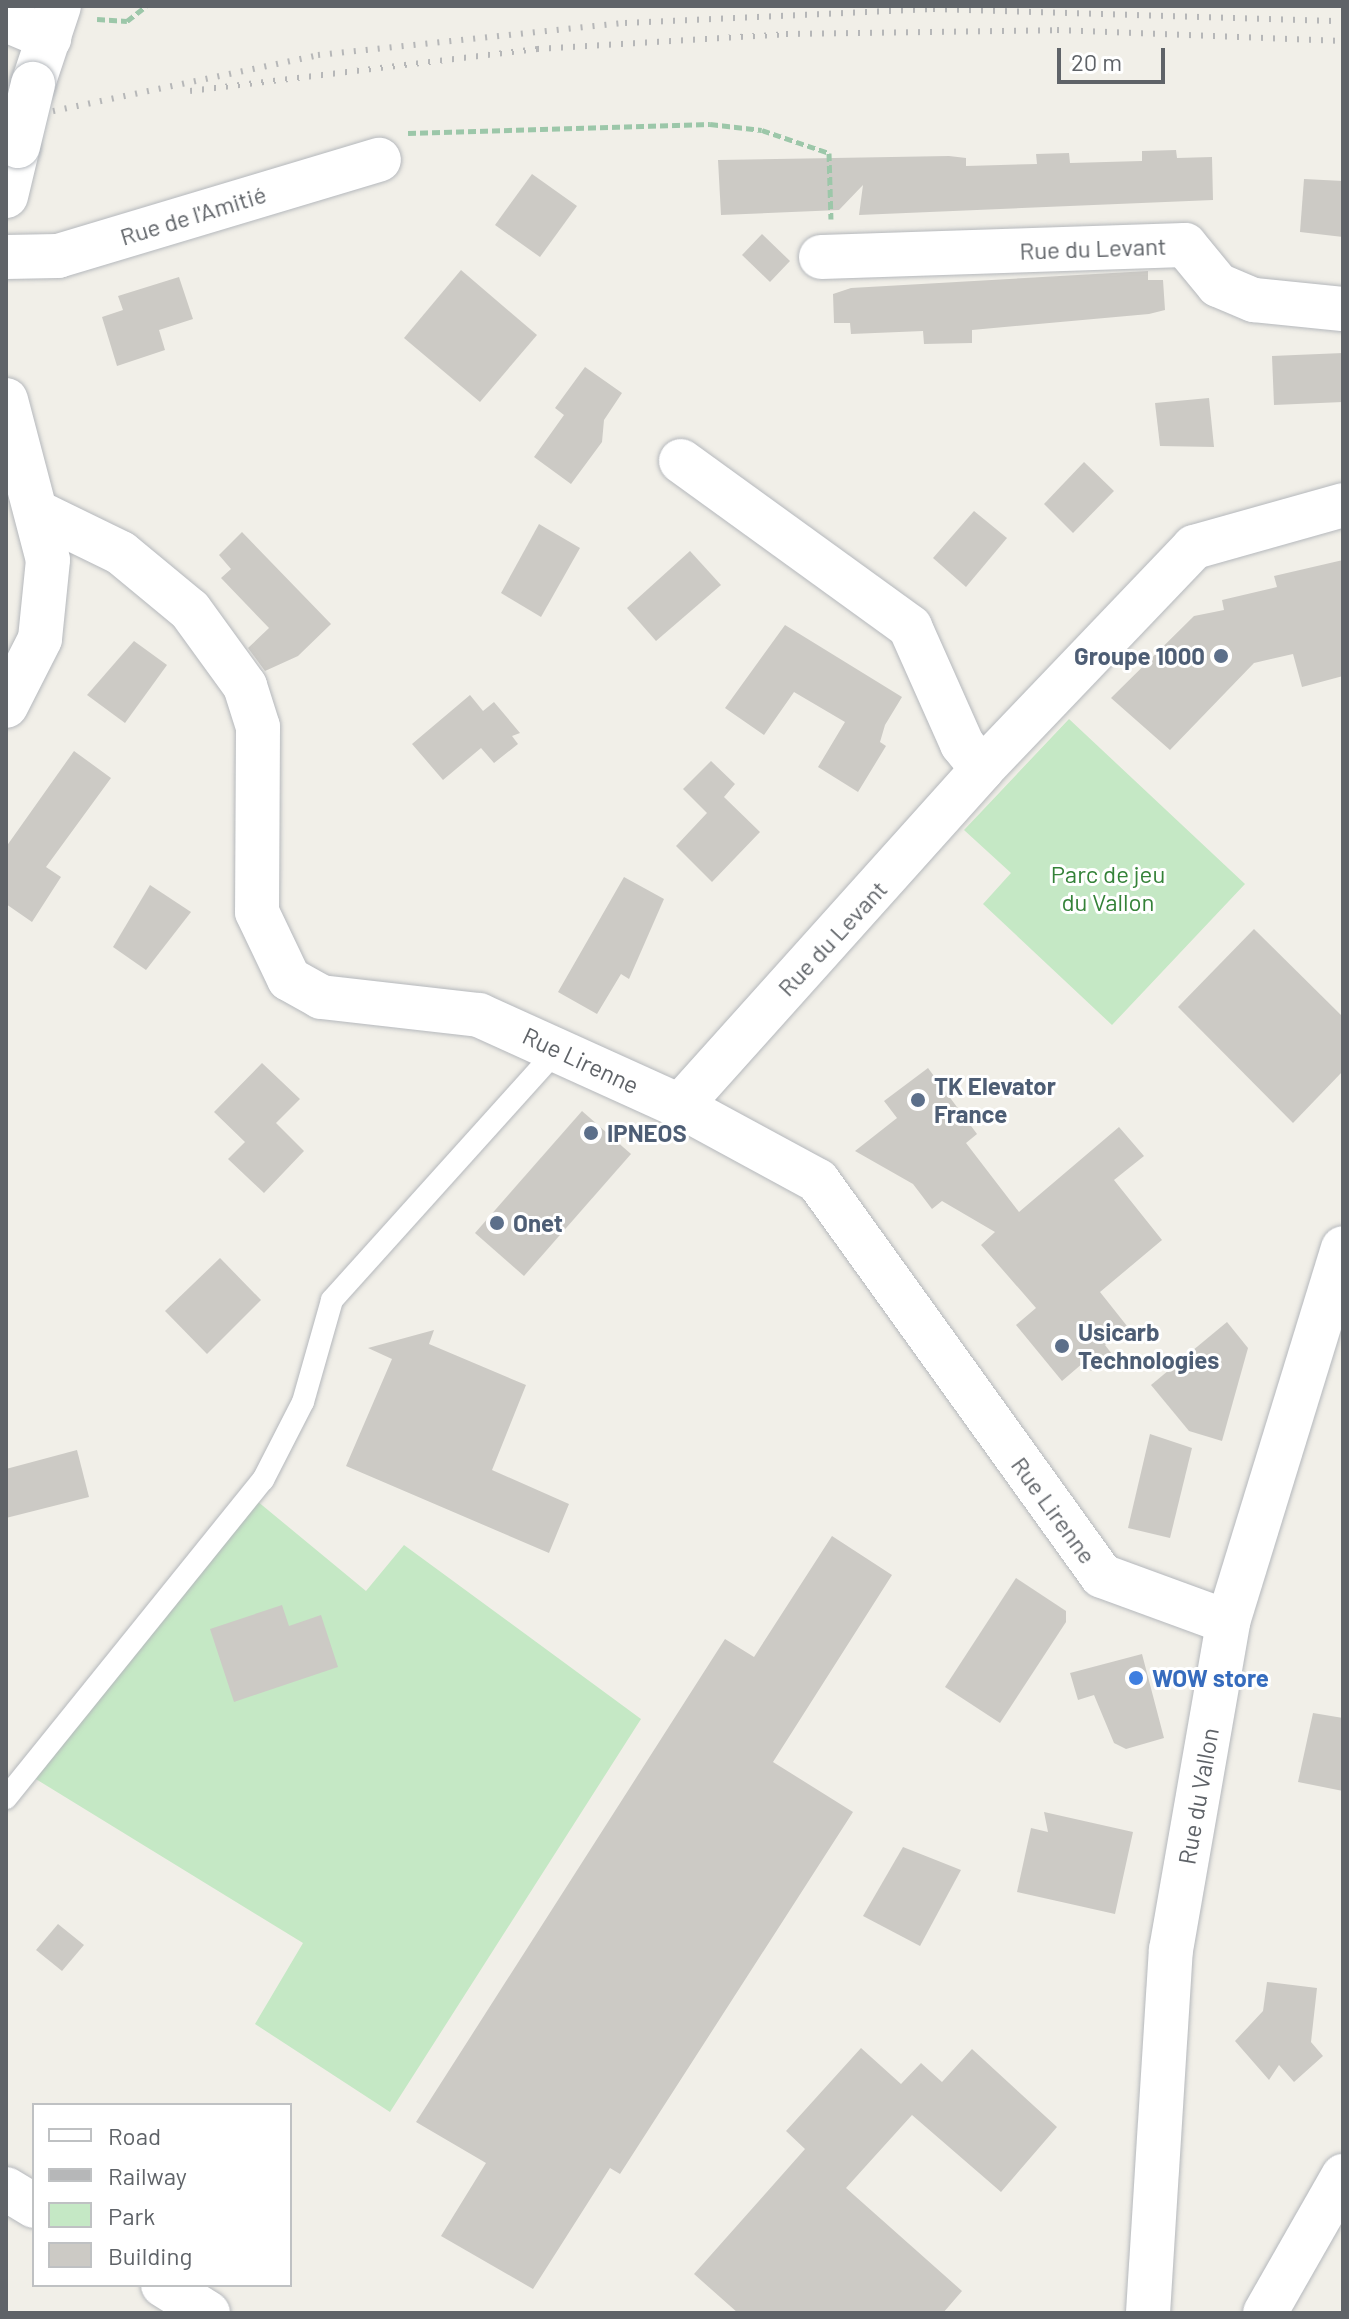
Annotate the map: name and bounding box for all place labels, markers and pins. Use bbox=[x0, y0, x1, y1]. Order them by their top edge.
place label: Groupe 1000 bbox=[1074, 642, 1205, 670]
marker: Groupe 1000 bbox=[1212, 647, 1230, 665]
place label: TK Elevator France bbox=[934, 1072, 1056, 1128]
marker: TK Elevator France bbox=[909, 1091, 927, 1109]
place label: IPNEOS bbox=[607, 1119, 687, 1147]
marker: IPNEOS bbox=[582, 1124, 600, 1142]
place label: Onet bbox=[513, 1209, 563, 1237]
marker: Onet bbox=[488, 1214, 506, 1232]
place label: Usicarb Technologies bbox=[1078, 1318, 1219, 1374]
marker: Usicarb Technologies bbox=[1053, 1337, 1071, 1355]
place label: WOW store bbox=[1152, 1664, 1269, 1692]
marker: WOW store bbox=[1127, 1669, 1145, 1687]

